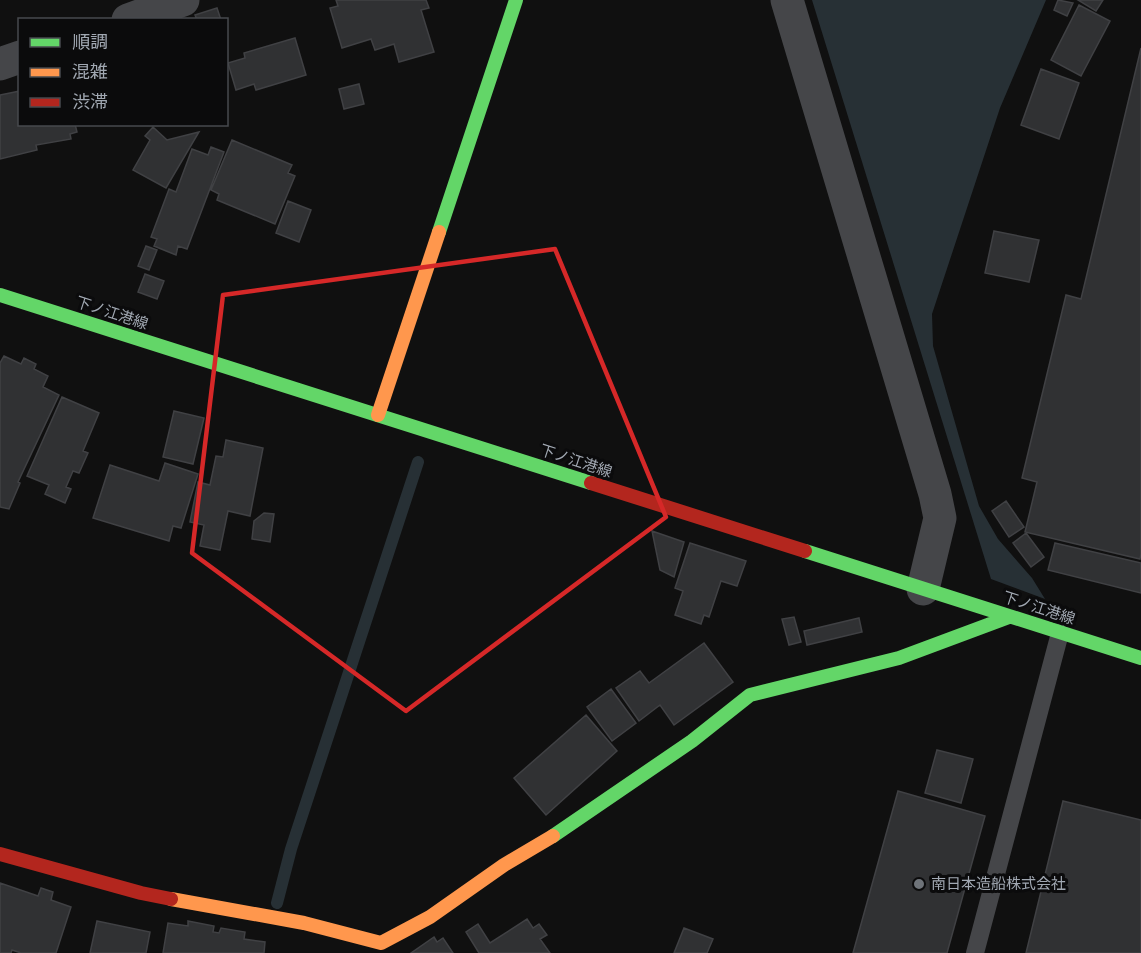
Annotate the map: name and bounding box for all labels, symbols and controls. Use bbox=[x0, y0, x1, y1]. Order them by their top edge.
legend bbox=[18, 18, 228, 126]
text: 順調 bbox=[72, 31, 108, 53]
text: 混雑 bbox=[72, 61, 108, 83]
text: 渋滞 bbox=[72, 91, 108, 113]
street label: 下ノ江港線 bbox=[74, 293, 150, 333]
street label: 下ノ江港線 bbox=[538, 441, 614, 481]
street label: 下ノ江港線 bbox=[1001, 588, 1077, 628]
place label: 南日本造船株式会社 bbox=[931, 875, 1066, 893]
marker: 南日本造船株式会社 bbox=[912, 877, 926, 891]

